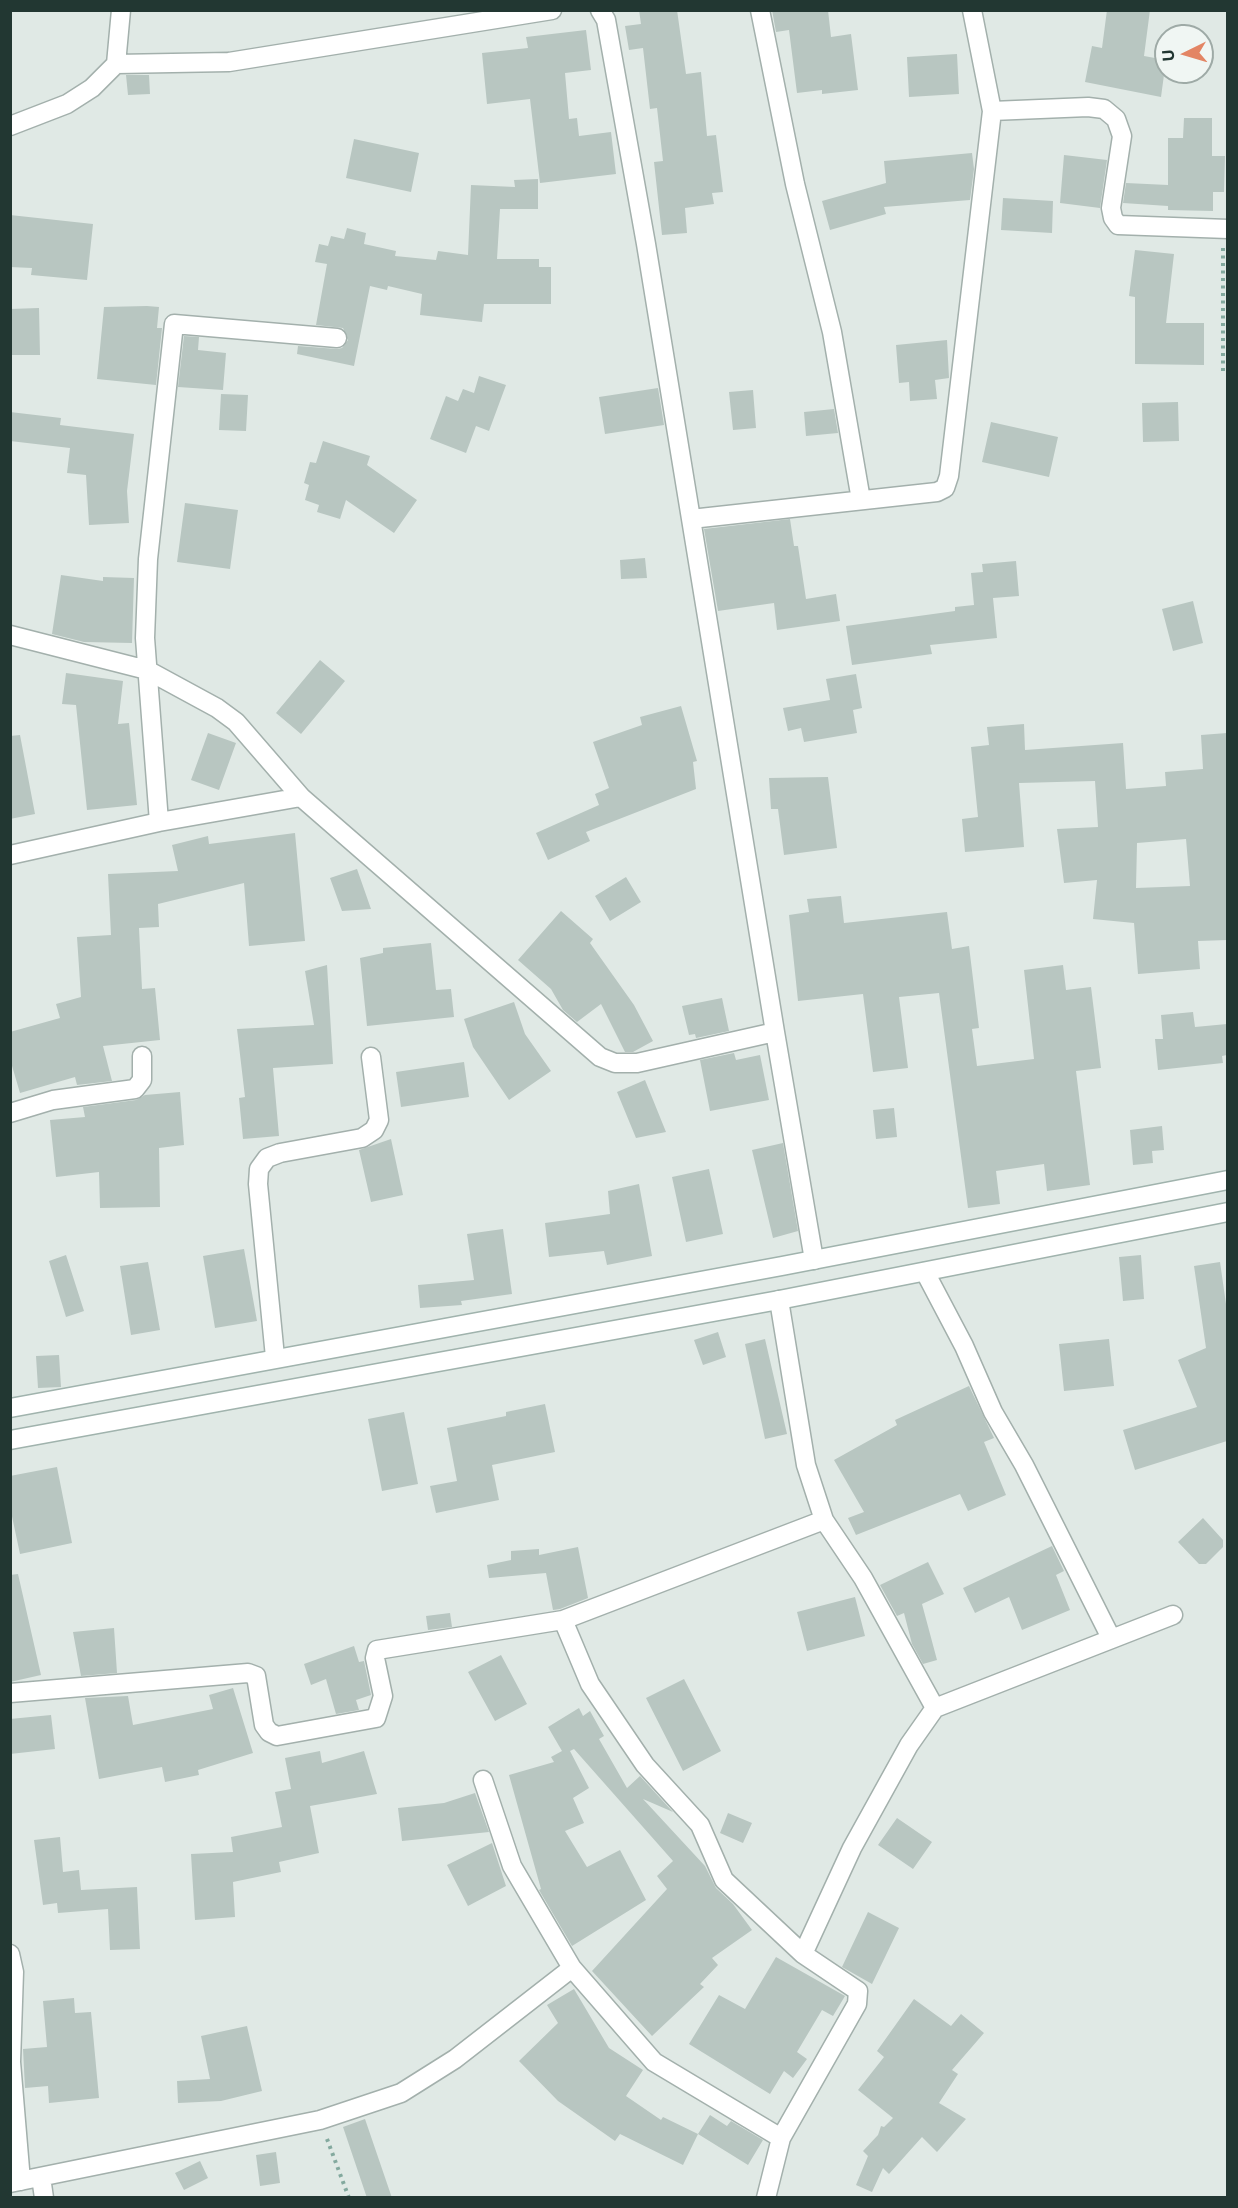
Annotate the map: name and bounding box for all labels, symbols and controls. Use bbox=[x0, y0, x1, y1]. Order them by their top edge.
north arrow bbox=[1154, 24, 1214, 84]
text: U bbox=[1158, 49, 1179, 62]

